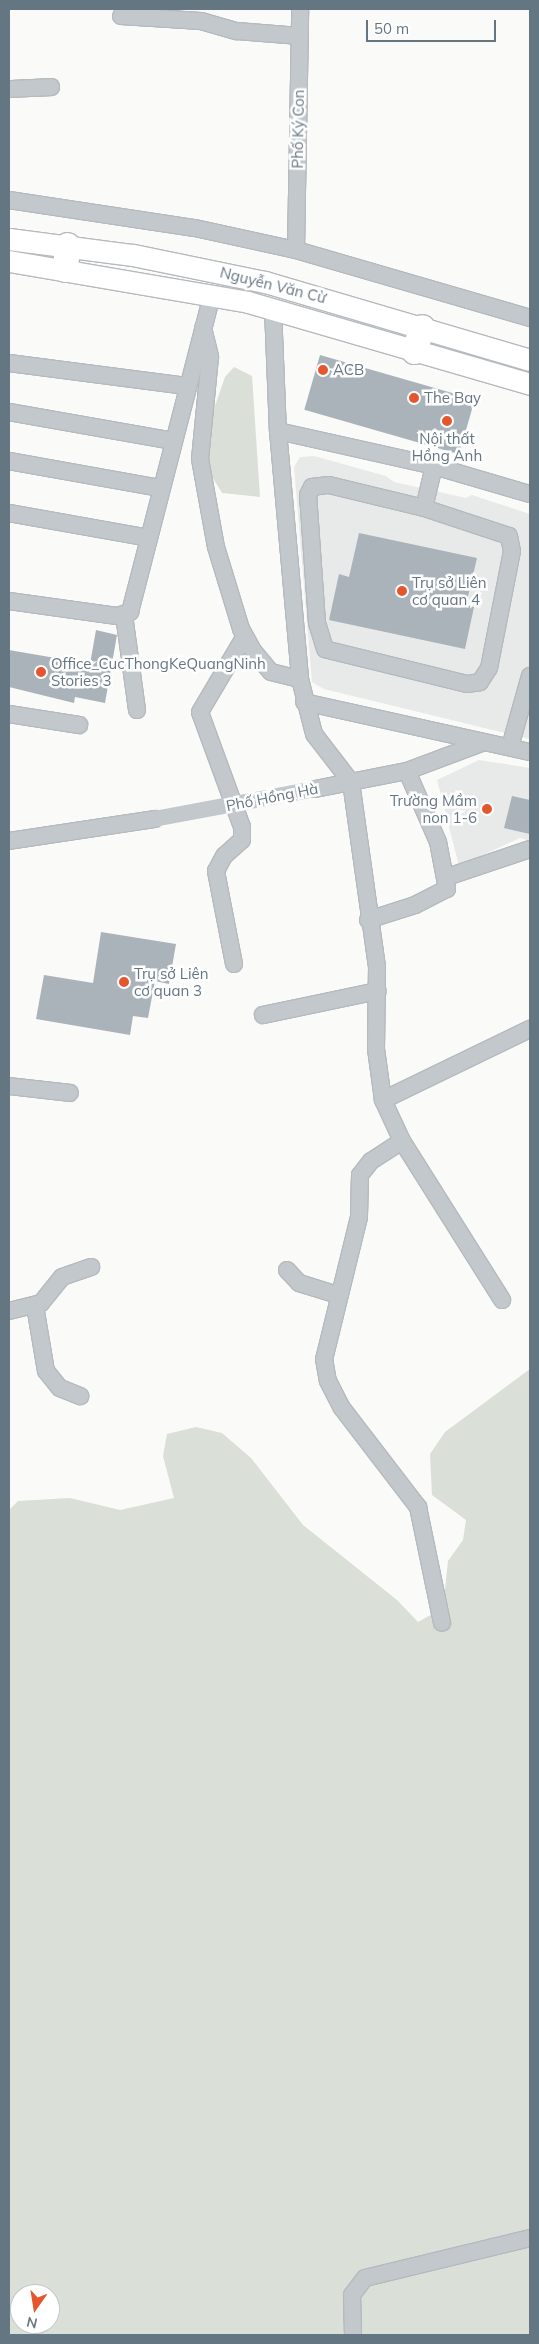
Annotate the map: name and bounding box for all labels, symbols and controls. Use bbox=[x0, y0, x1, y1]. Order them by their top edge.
scale bar bbox=[369, 10, 499, 42]
text: 50 m bbox=[374, 19, 409, 38]
street label: Phố Ký Con bbox=[288, 89, 308, 169]
street label: Nguyễn Văn Cừ bbox=[218, 263, 328, 307]
place label: ACB bbox=[333, 361, 364, 379]
marker: ACB bbox=[317, 364, 329, 376]
place label: The Bay bbox=[424, 389, 481, 407]
marker: The Bay bbox=[408, 392, 420, 404]
marker: Nội thất Hồng Anh bbox=[441, 415, 453, 427]
place label: Nội thất Hồng Anh bbox=[412, 429, 482, 464]
place label: Trụ sở Liên cơ quan 4 bbox=[412, 573, 487, 608]
marker: Trụ sở Liên cơ quan 4 bbox=[396, 585, 408, 597]
place label: Office_CucThongKeQuangNinh Stories 3 bbox=[51, 654, 266, 689]
marker: Office_CucThongKeQuangNinh Stories 3 bbox=[35, 666, 47, 678]
street label: Phố Hồng Hà bbox=[224, 779, 320, 815]
place label: Trường Mầm non 1-6 bbox=[390, 791, 477, 826]
marker: Trường Mầm non 1-6 bbox=[481, 803, 493, 815]
place label: Trụ sở Liên cơ quan 3 bbox=[134, 964, 209, 999]
marker: Trụ sở Liên cơ quan 3 bbox=[118, 976, 130, 988]
north arrow bbox=[10, 2284, 60, 2334]
text: N bbox=[25, 2313, 39, 2333]

